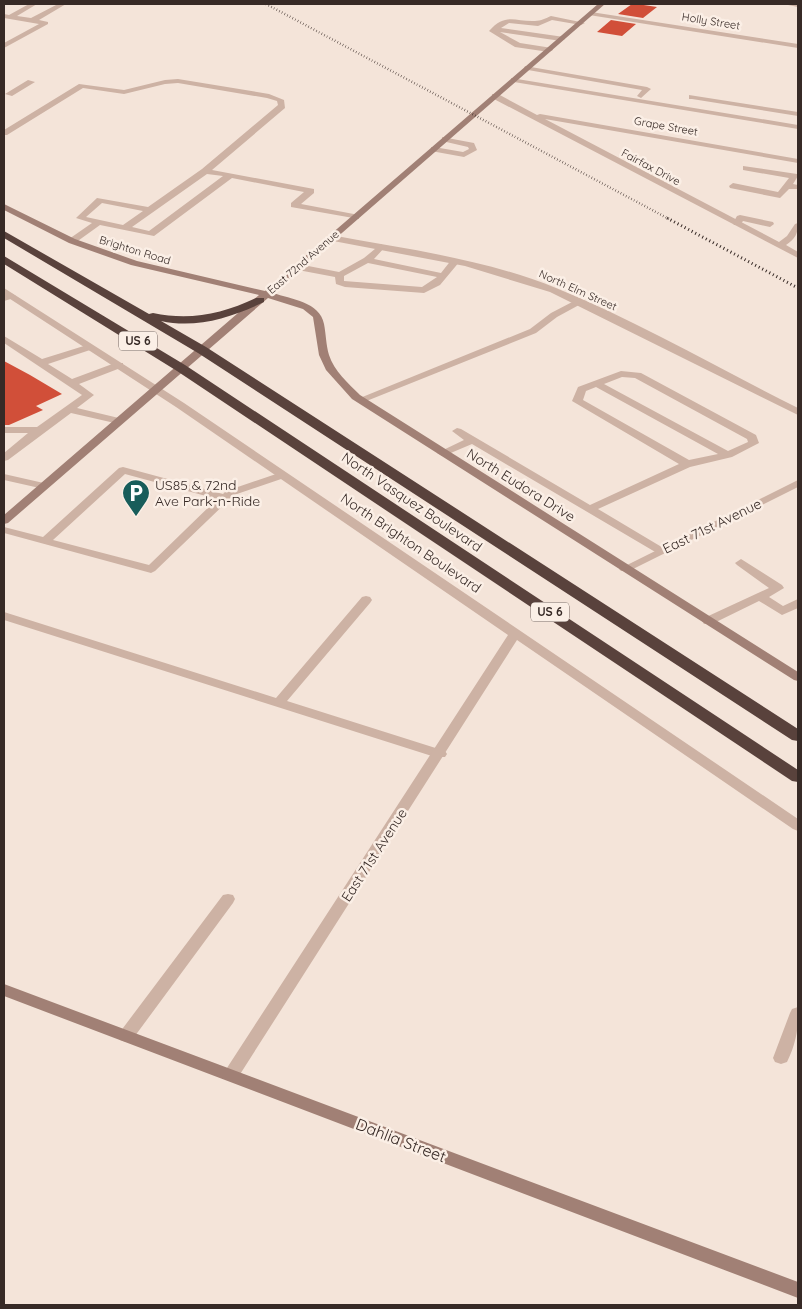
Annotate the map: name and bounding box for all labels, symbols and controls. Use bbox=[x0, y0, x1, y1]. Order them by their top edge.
street label: Holly Street bbox=[681, 9, 741, 33]
street label: Grape Street bbox=[633, 114, 699, 139]
street label: Fairfax Drive bbox=[619, 146, 683, 188]
street label: East 72nd Avenue bbox=[264, 227, 342, 297]
street label: Brighton Road bbox=[98, 233, 172, 267]
street label: North Elm Street bbox=[537, 267, 619, 314]
road number: US 6 bbox=[119, 332, 157, 351]
street label: North Eudora Drive bbox=[463, 444, 579, 526]
street label: North Vasquez Boulevard bbox=[338, 448, 486, 556]
place label: US85 & 72nd Ave Park-n-Ride bbox=[155, 476, 260, 510]
parking icon: US85 & 72nd Ave Park-n-Ride bbox=[121, 478, 151, 517]
street label: North Brighton Boulevard bbox=[337, 489, 485, 597]
street label: East 71st Avenue bbox=[660, 494, 764, 558]
road number: US 6 bbox=[531, 602, 569, 622]
street label: East 71st Avenue bbox=[337, 805, 411, 905]
street label: Dahlia Street bbox=[353, 1114, 449, 1166]

